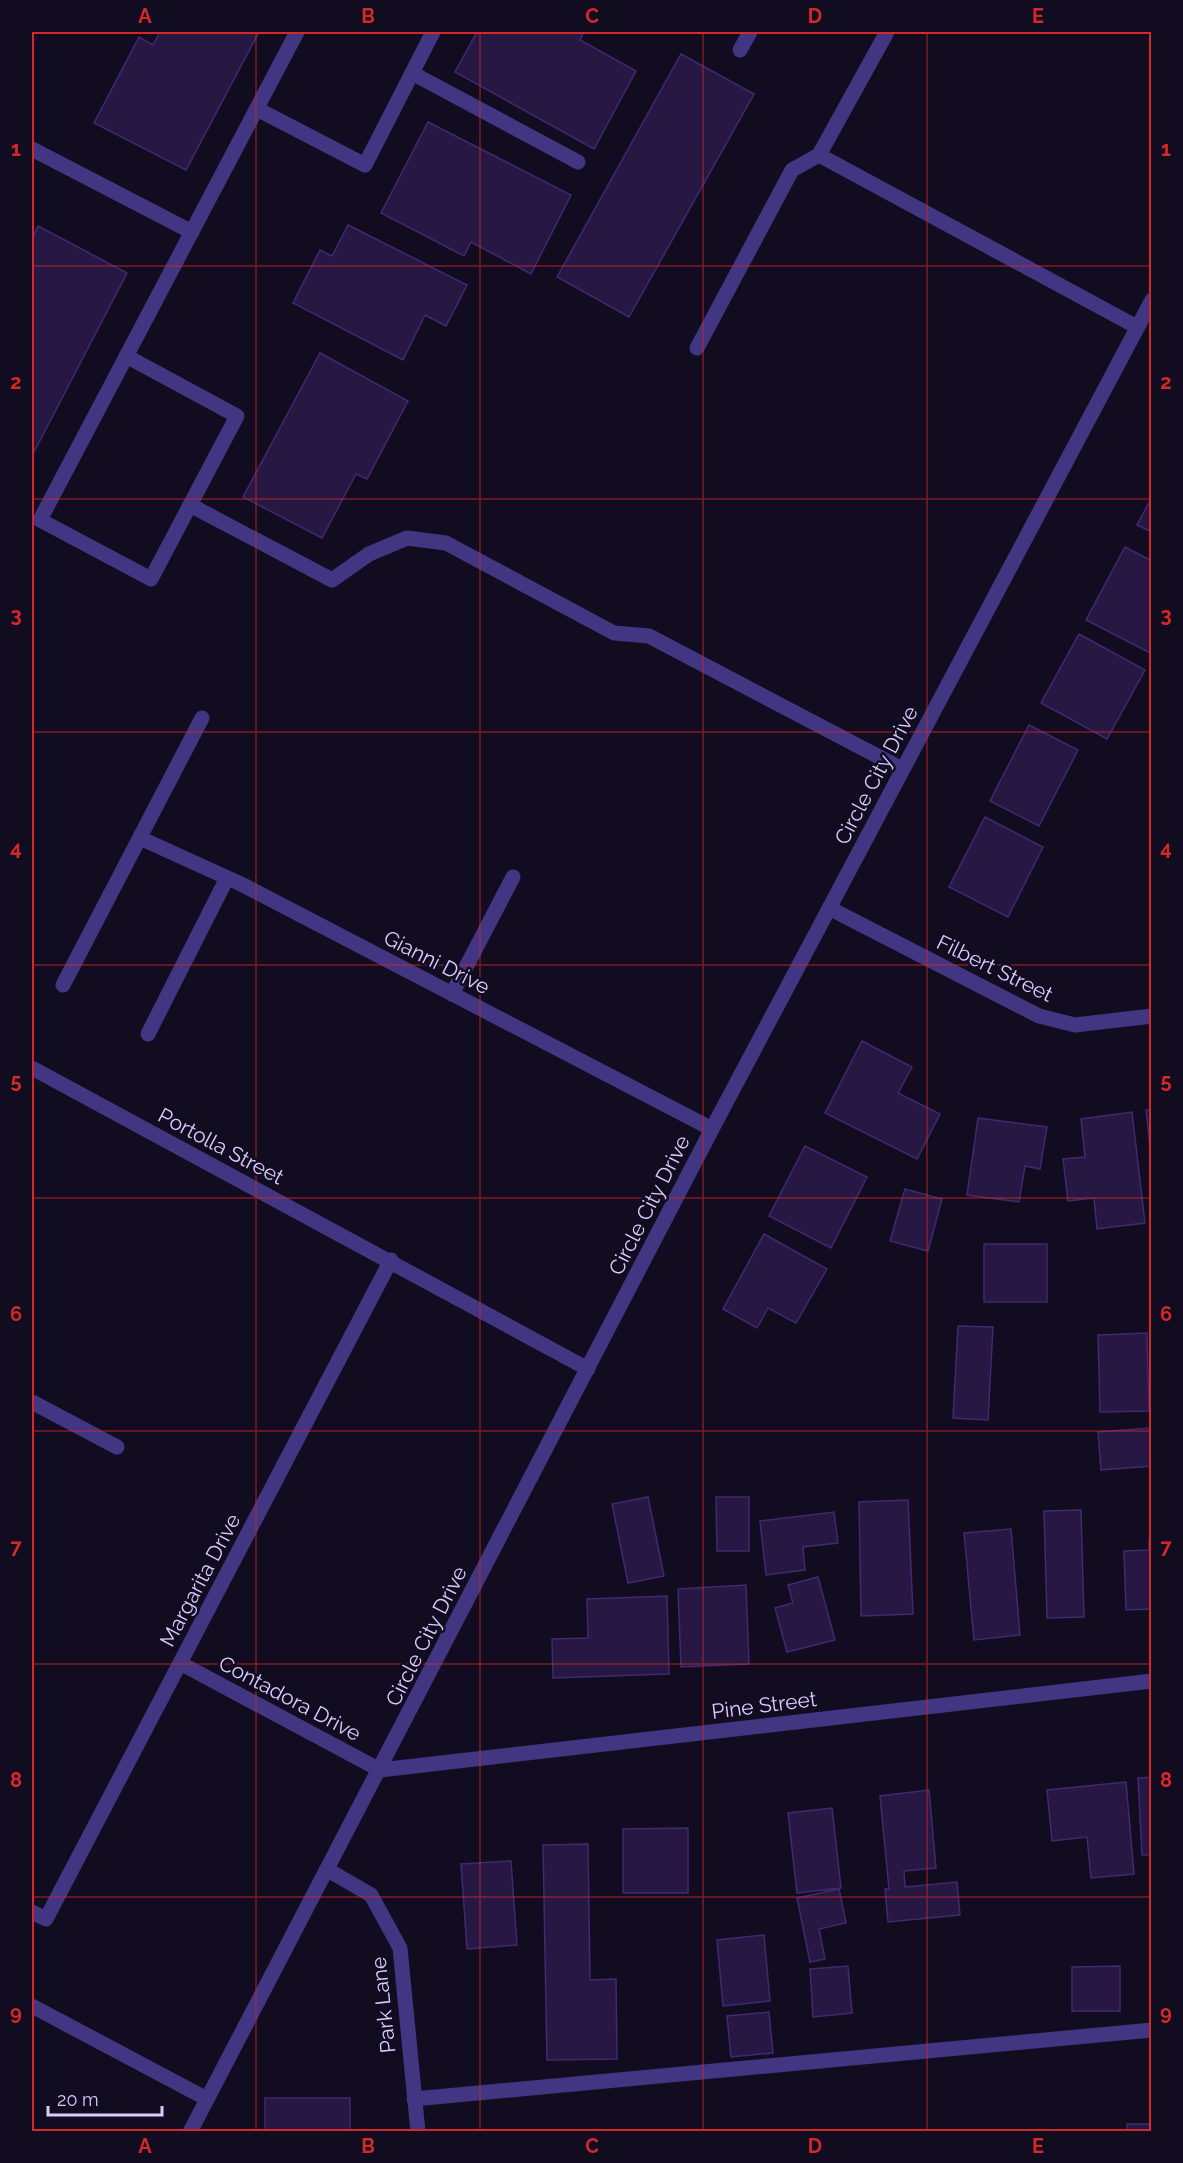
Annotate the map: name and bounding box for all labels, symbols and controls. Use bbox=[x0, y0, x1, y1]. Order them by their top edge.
text: A bbox=[138, 4, 152, 28]
text: B bbox=[361, 4, 375, 28]
text: C bbox=[585, 4, 599, 28]
text: D bbox=[808, 4, 822, 28]
text: E bbox=[1032, 4, 1044, 28]
text: 1 bbox=[11, 137, 21, 161]
text: 1 bbox=[1161, 137, 1171, 161]
text: 2 bbox=[10, 370, 22, 394]
text: 2 bbox=[1160, 370, 1172, 394]
text: 3 bbox=[10, 603, 22, 627]
text: 3 bbox=[1160, 603, 1172, 627]
street label: Circle City Drive bbox=[829, 701, 923, 849]
text: 4 bbox=[10, 836, 22, 860]
text: 4 bbox=[1160, 836, 1172, 860]
street label: Gianni Drive bbox=[380, 925, 494, 999]
street label: Filbert Street bbox=[933, 929, 1057, 1007]
text: 5 bbox=[10, 1069, 22, 1093]
text: 5 bbox=[1160, 1069, 1172, 1093]
street label: Portolla Street bbox=[154, 1102, 288, 1190]
street label: Circle City Drive bbox=[603, 1131, 695, 1279]
text: 6 bbox=[10, 1302, 22, 1326]
text: 6 bbox=[1160, 1302, 1172, 1326]
street label: Margarita Drive bbox=[154, 1509, 246, 1651]
text: 7 bbox=[10, 1535, 22, 1559]
text: 7 bbox=[1160, 1535, 1172, 1559]
street label: Circle City Drive bbox=[380, 1562, 472, 1710]
street label: Contadora Drive bbox=[215, 1650, 365, 1746]
street label: Pine Street bbox=[710, 1686, 818, 1724]
text: 8 bbox=[10, 1768, 22, 1792]
text: 8 bbox=[1160, 1768, 1172, 1792]
street label: Park Lane bbox=[366, 1956, 400, 2054]
text: 9 bbox=[10, 2001, 22, 2025]
text: 9 bbox=[1160, 2001, 1172, 2025]
scale bar bbox=[48, 2079, 162, 2117]
text: 20 m bbox=[57, 2089, 99, 2110]
text: A bbox=[138, 2134, 152, 2158]
text: B bbox=[361, 2134, 375, 2158]
text: C bbox=[585, 2134, 599, 2158]
text: D bbox=[808, 2134, 822, 2158]
text: E bbox=[1032, 2134, 1044, 2158]

